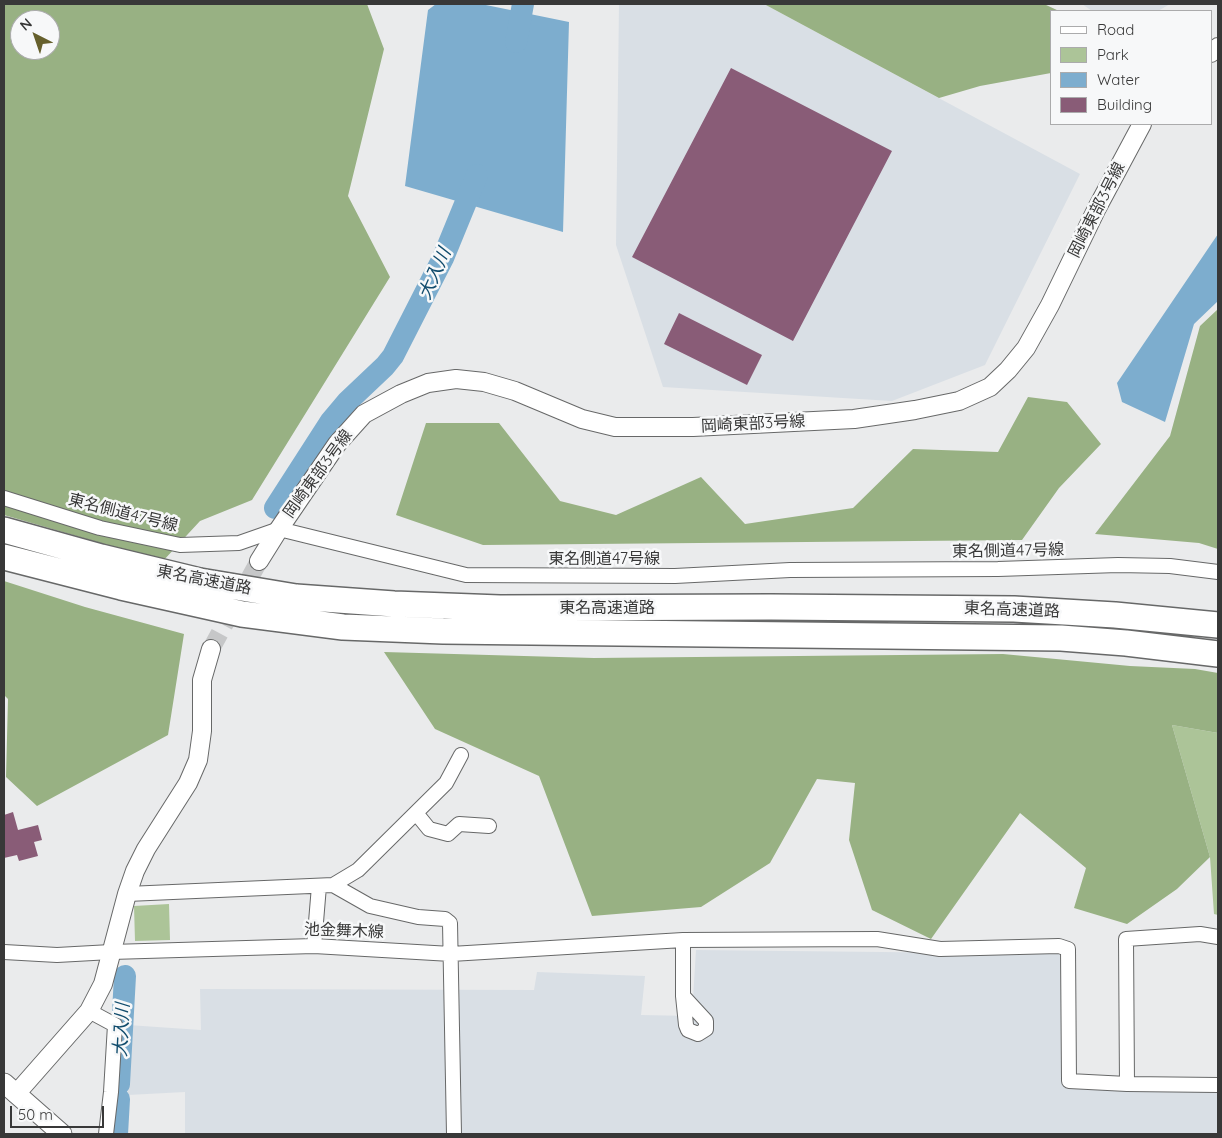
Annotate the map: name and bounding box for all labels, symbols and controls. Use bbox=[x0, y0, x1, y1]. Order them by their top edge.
north arrow bbox=[10, 10, 60, 60]
legend bbox=[1050, 10, 1212, 125]
text: N bbox=[16, 14, 36, 35]
text: Road bbox=[1097, 20, 1134, 39]
text: Park bbox=[1097, 45, 1129, 64]
text: Water bbox=[1097, 70, 1140, 89]
text: Building bbox=[1097, 95, 1152, 114]
street label: 岡崎東部3号線 bbox=[1065, 159, 1129, 261]
water label: 大入川 bbox=[414, 245, 456, 303]
street label: 岡崎東部3号線 bbox=[700, 412, 806, 436]
street label: 岡崎東部3号線 bbox=[280, 426, 356, 522]
street label: 東名側道47号線 bbox=[66, 490, 180, 536]
street label: 東名側道47号線 bbox=[952, 540, 1064, 562]
street label: 東名側道47号線 bbox=[548, 549, 660, 569]
street label: 東名高速道路 bbox=[155, 561, 253, 599]
street label: 東名高速道路 bbox=[559, 598, 655, 618]
street label: 東名高速道路 bbox=[964, 599, 1060, 621]
street label: 池金舞木線 bbox=[304, 920, 384, 942]
water label: 大入川 bbox=[110, 1002, 134, 1058]
scale bar bbox=[12, 1096, 106, 1128]
text: 50 m bbox=[18, 1105, 53, 1124]

